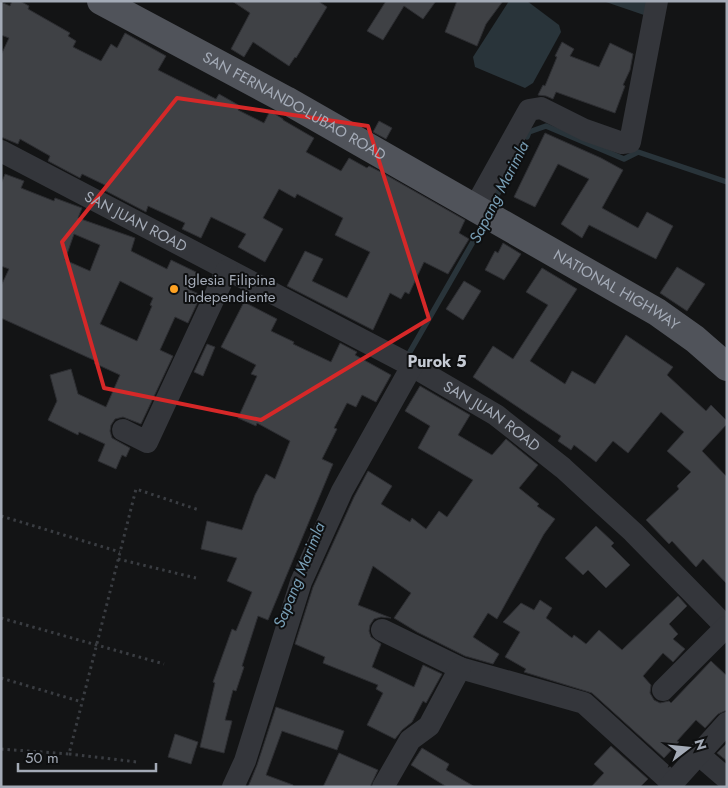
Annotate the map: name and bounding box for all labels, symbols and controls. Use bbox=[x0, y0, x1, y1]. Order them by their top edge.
street label: SAN FERNANDO-LUBAO ROAD bbox=[199, 46, 390, 166]
water label: Sapang Marimla bbox=[463, 137, 535, 247]
street label: SAN JUAN ROAD bbox=[80, 185, 191, 257]
street label: NATIONAL HIGHWAY bbox=[549, 244, 685, 336]
place label: Iglesia Filipina Independiente bbox=[184, 269, 276, 308]
marker: Iglesia Filipina Independiente bbox=[168, 283, 180, 295]
district label: Purok 5 bbox=[408, 350, 466, 373]
street label: SAN JUAN ROAD bbox=[439, 375, 545, 457]
water label: Sapang Marimla bbox=[267, 519, 331, 631]
north arrow bbox=[663, 723, 713, 773]
text: N bbox=[689, 736, 712, 753]
scale bar bbox=[18, 740, 155, 772]
text: 50 m bbox=[25, 747, 59, 769]

